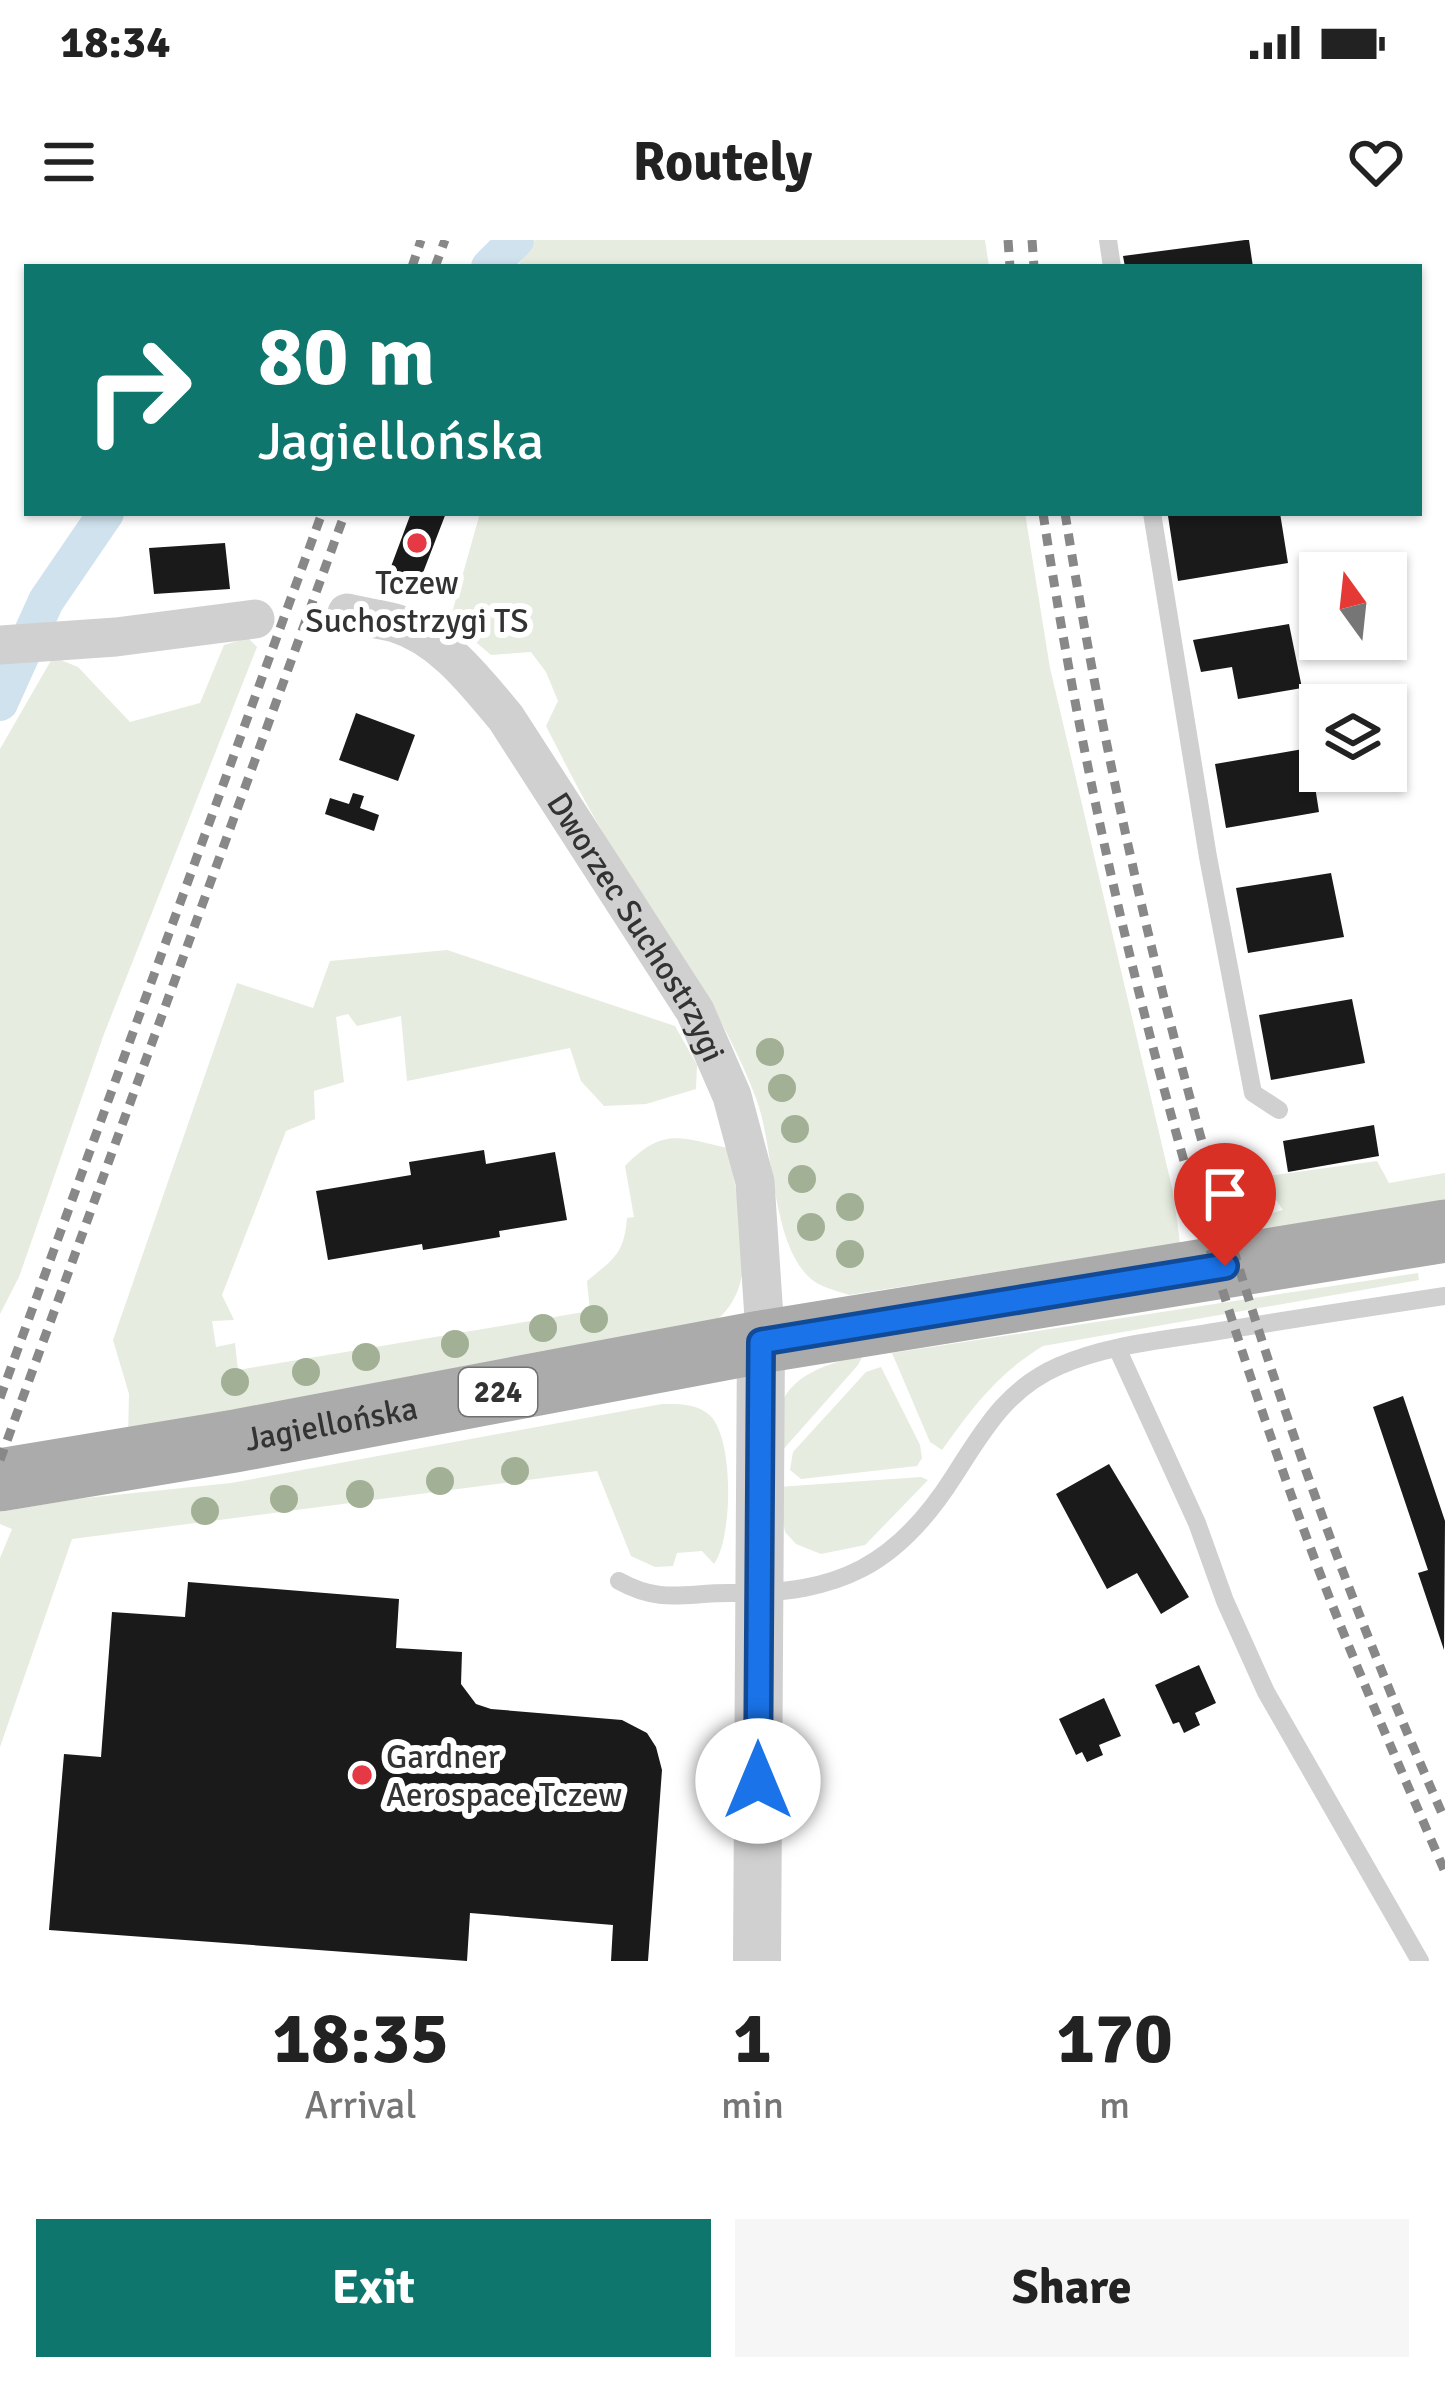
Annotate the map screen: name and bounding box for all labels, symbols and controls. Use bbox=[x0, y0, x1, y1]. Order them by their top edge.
text: 18:34 bbox=[60, 15, 170, 70]
icon: menu bbox=[36, 129, 102, 195]
text: Routely bbox=[633, 129, 812, 196]
icon: heart bbox=[1343, 129, 1409, 195]
text: 80 m bbox=[258, 305, 435, 409]
icon: right bbox=[60, 312, 216, 468]
text: Jagiellońska bbox=[258, 408, 544, 475]
marker: Tczew Suchostrzygi TS bbox=[404, 530, 430, 556]
north arrow bbox=[1299, 552, 1407, 660]
map controls bbox=[1299, 552, 1407, 792]
place label: Tczew Suchostrzygi TS bbox=[305, 563, 529, 642]
button: layers bbox=[1299, 684, 1407, 792]
street label: Dworzec Suchostrzygi bbox=[537, 785, 734, 1068]
pin bbox=[1174, 1143, 1276, 1266]
icon: arrive bbox=[1192, 1161, 1258, 1227]
road number: 224 bbox=[459, 1368, 537, 1416]
street label: Jagiellońska bbox=[242, 1388, 421, 1461]
position arrow bbox=[695, 1718, 821, 1844]
place label: Gardner Aerospace Tczew bbox=[386, 1737, 622, 1816]
marker: Gardner Aerospace Tczew bbox=[349, 1762, 375, 1788]
text: 18:35 bbox=[272, 1994, 449, 2083]
text: 1 bbox=[733, 1994, 772, 2083]
text: 170 bbox=[1056, 1994, 1173, 2083]
text: Arrival bbox=[304, 2081, 417, 2129]
text: min bbox=[721, 2081, 784, 2129]
text: m bbox=[1099, 2081, 1130, 2129]
button: Exit bbox=[36, 2219, 711, 2357]
button: Share bbox=[735, 2219, 1409, 2357]

